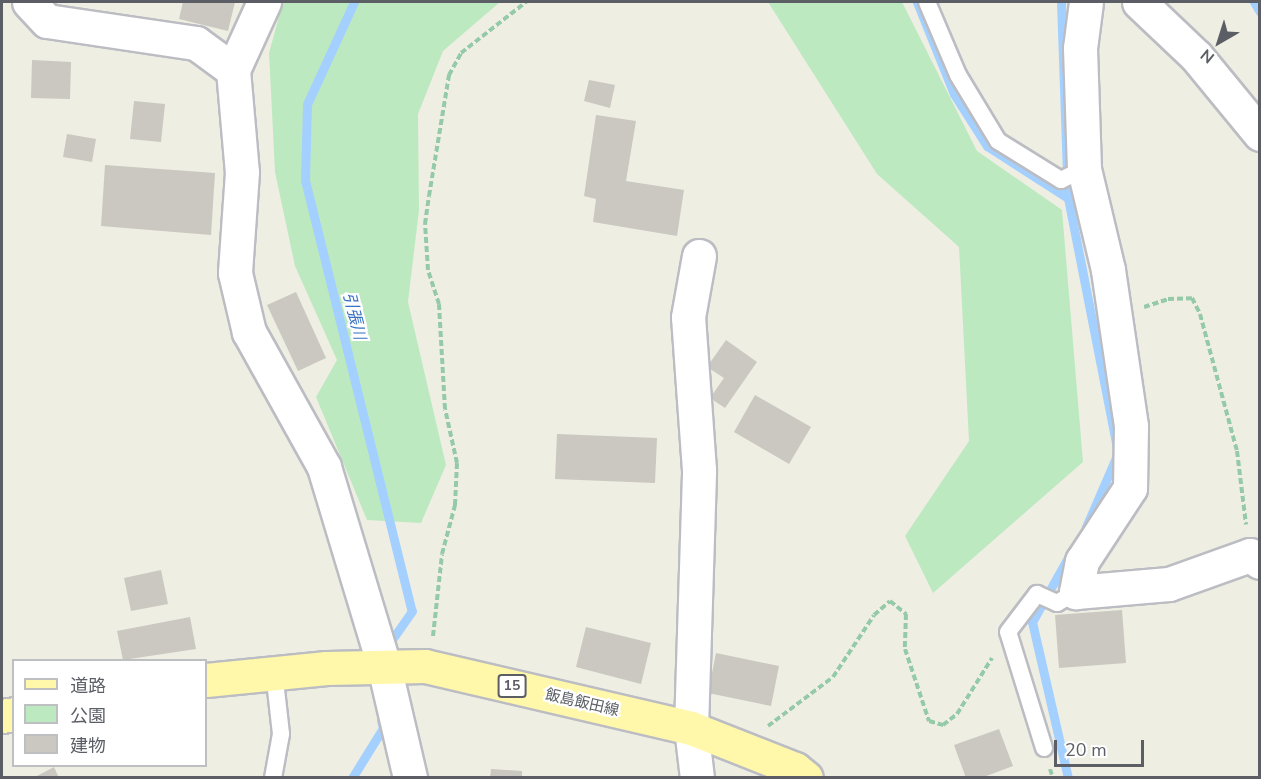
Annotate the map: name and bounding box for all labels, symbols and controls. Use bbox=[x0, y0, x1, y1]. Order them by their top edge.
north arrow bbox=[1189, 12, 1249, 72]
text: N bbox=[1196, 44, 1219, 68]
water label: 引張川 bbox=[339, 290, 369, 342]
legend bbox=[12, 659, 207, 767]
text: 道路 bbox=[70, 674, 106, 698]
road number: 15 bbox=[497, 675, 527, 697]
street label: 飯島飯田線 bbox=[543, 686, 621, 720]
text: 公園 bbox=[70, 704, 106, 728]
scale bar bbox=[1057, 728, 1147, 766]
text: 建物 bbox=[70, 734, 106, 758]
text: 20 m bbox=[1065, 738, 1107, 762]

